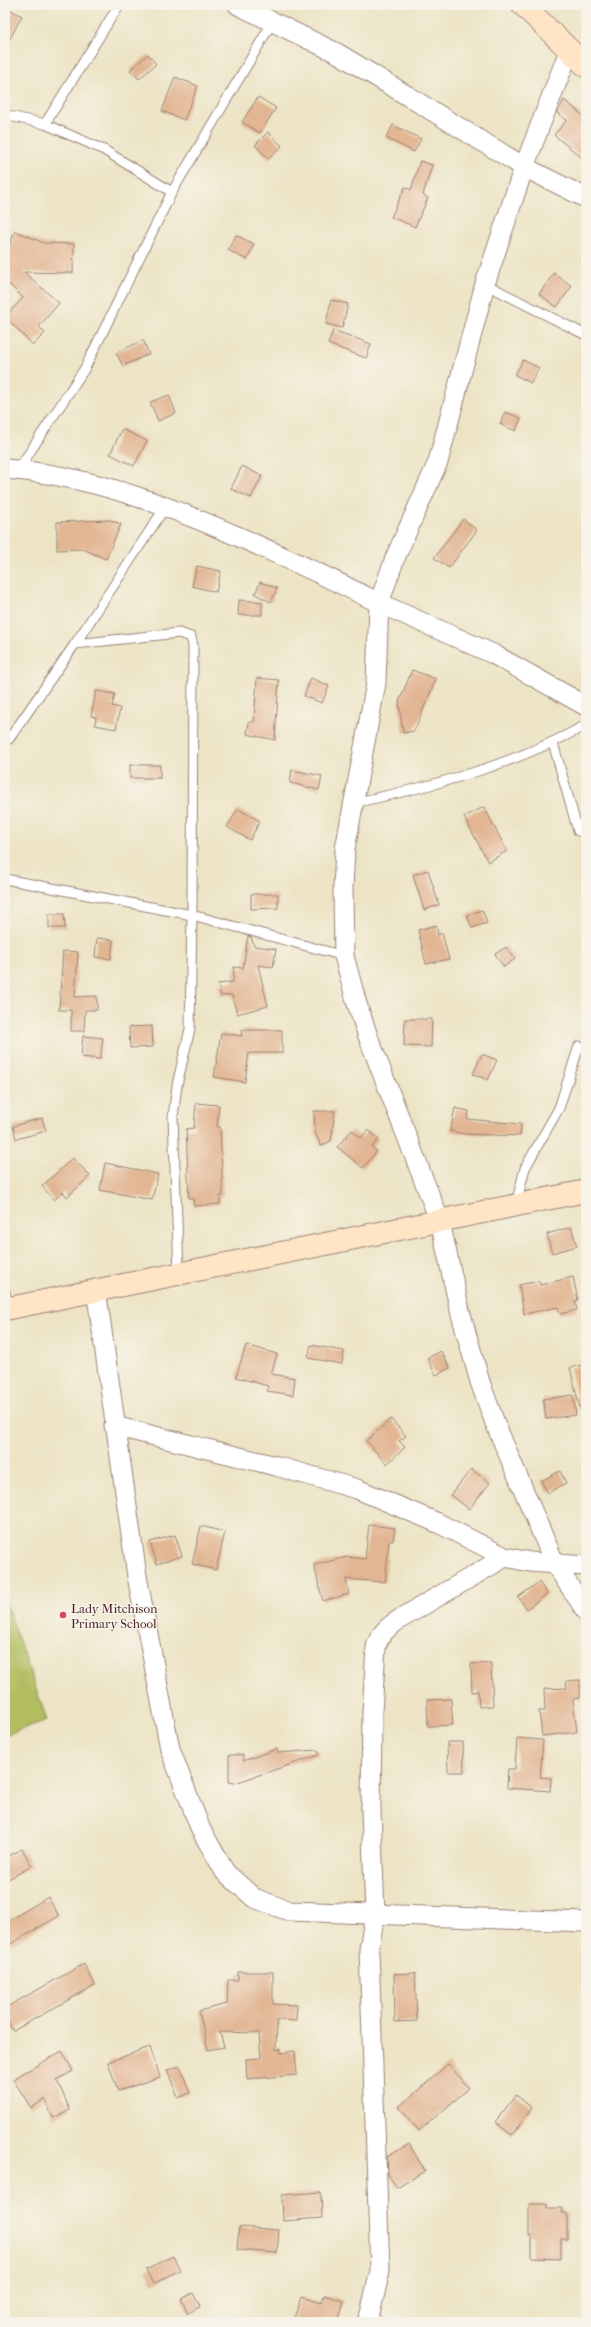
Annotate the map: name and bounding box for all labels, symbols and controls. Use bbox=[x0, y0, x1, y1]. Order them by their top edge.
place label: Lady Mitchison Primary School bbox=[71, 1601, 158, 1631]
marker: Lady Mitchison Primary School bbox=[58, 1610, 68, 1620]

